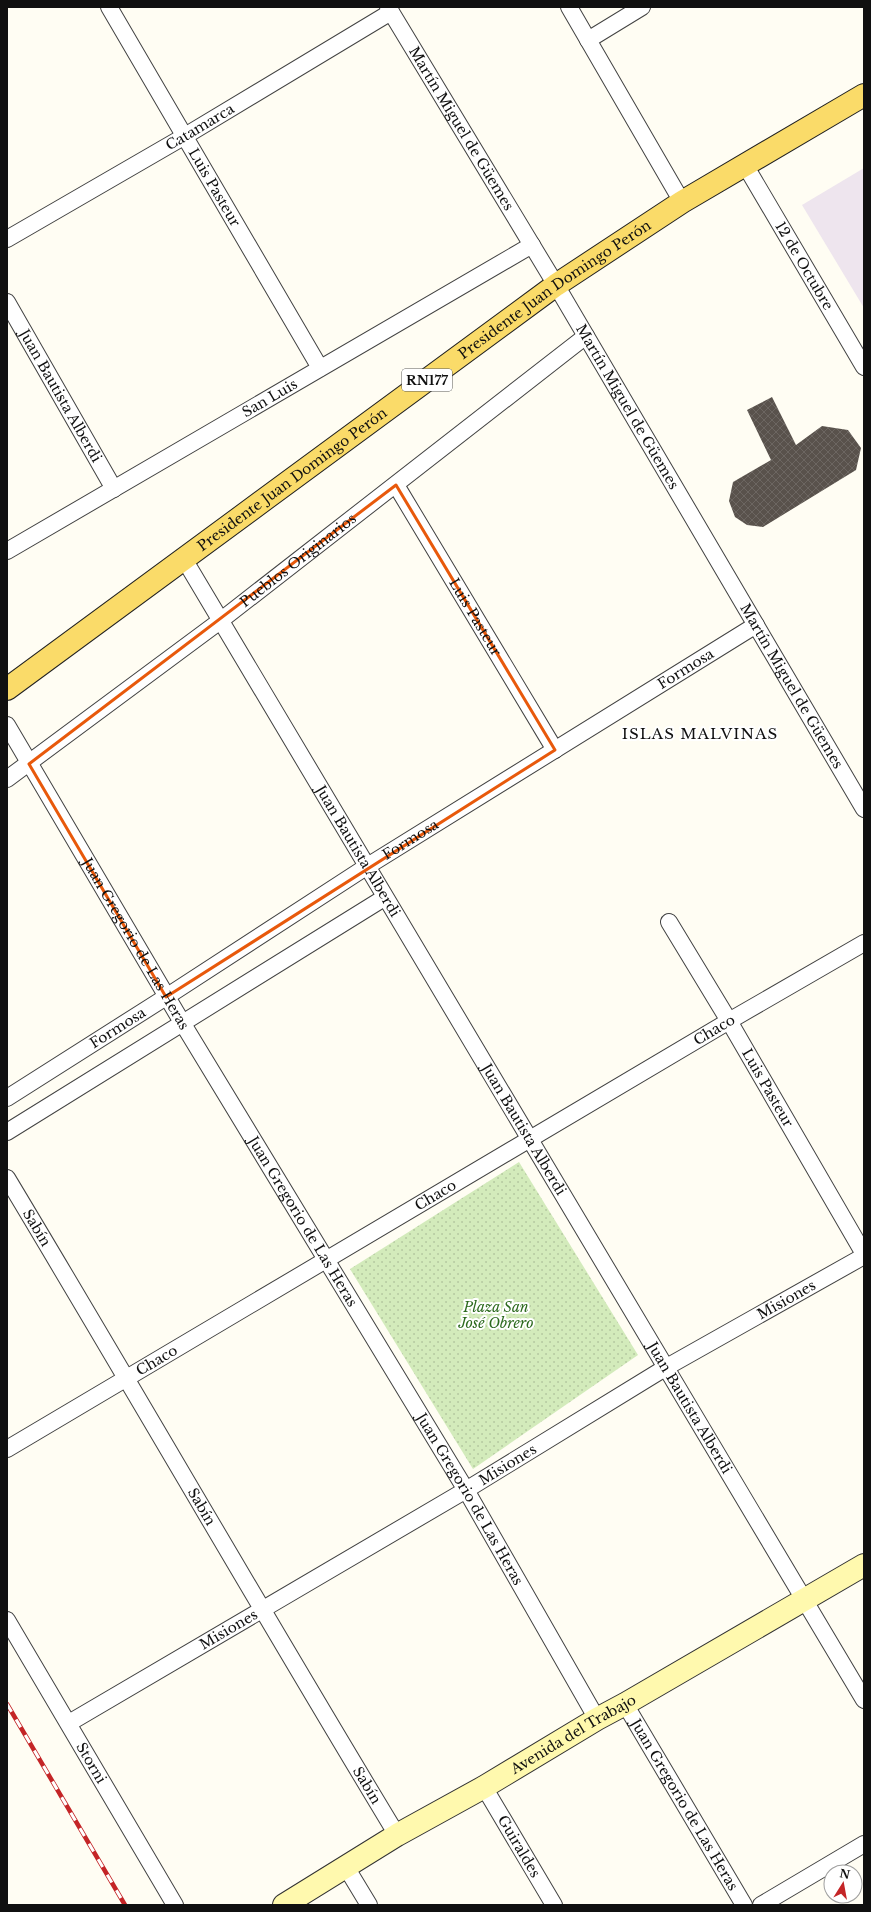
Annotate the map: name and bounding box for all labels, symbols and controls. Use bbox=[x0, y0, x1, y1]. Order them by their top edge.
street label: Martín Miguel de Güemes bbox=[405, 43, 518, 214]
street label: Catamarca bbox=[162, 99, 238, 154]
street label: Luis Pasteur bbox=[185, 145, 245, 230]
street label: Presidente Juan Domingo Perón bbox=[455, 216, 655, 363]
street label: 12 de Octubre bbox=[771, 218, 837, 313]
street label: Martín Miguel de Güemes bbox=[572, 321, 683, 493]
street label: Juan Bautista Alberdi bbox=[15, 324, 106, 466]
road number: RN177 bbox=[402, 369, 452, 391]
street label: San Luis bbox=[239, 375, 301, 421]
street label: Presidente Juan Domingo Perón bbox=[194, 403, 391, 555]
street label: Pueblos Originarios bbox=[236, 509, 360, 611]
street label: Luis Pasteur bbox=[445, 575, 506, 660]
street label: Martín Miguel de Güemes bbox=[736, 600, 847, 772]
street label: Formosa bbox=[654, 644, 717, 693]
district label: ISLAS MALVINAS bbox=[622, 724, 778, 743]
street label: Juan Bautista Alberdi bbox=[311, 780, 404, 920]
street label: Formosa bbox=[379, 815, 442, 864]
street label: Juan Gregorio de Las Heras bbox=[77, 853, 193, 1033]
street label: Formosa bbox=[86, 1003, 149, 1052]
street label: Chaco bbox=[690, 1011, 738, 1049]
street label: Luis Pasteur bbox=[738, 1045, 798, 1131]
street label: Juan Bautista Alberdi bbox=[477, 1059, 570, 1199]
street label: Juan Gregorio de Las Heras bbox=[243, 1131, 362, 1310]
street label: Chaco bbox=[411, 1176, 459, 1214]
street label: Sabín bbox=[19, 1206, 55, 1250]
street label: Misiones bbox=[754, 1276, 819, 1323]
park label: Plaza San José Obrero bbox=[458, 1298, 533, 1332]
street label: Juan Bautista Alberdi bbox=[643, 1337, 736, 1477]
street label: Chaco bbox=[133, 1341, 181, 1380]
street label: Juan Gregorio de Las Heras bbox=[411, 1408, 527, 1588]
street label: Misiones bbox=[475, 1440, 540, 1489]
street label: Sabín bbox=[184, 1485, 220, 1529]
street label: Misiones bbox=[196, 1605, 261, 1653]
street label: Avenida del Trabajo bbox=[506, 1691, 639, 1778]
street label: Juan Gregorio de Las Heras bbox=[626, 1714, 742, 1894]
street label: Storni bbox=[72, 1739, 110, 1787]
street label: Sabín bbox=[349, 1763, 385, 1808]
street label: Guiraldes bbox=[494, 1812, 545, 1881]
north arrow bbox=[823, 1864, 863, 1904]
text: N bbox=[838, 1866, 852, 1882]

